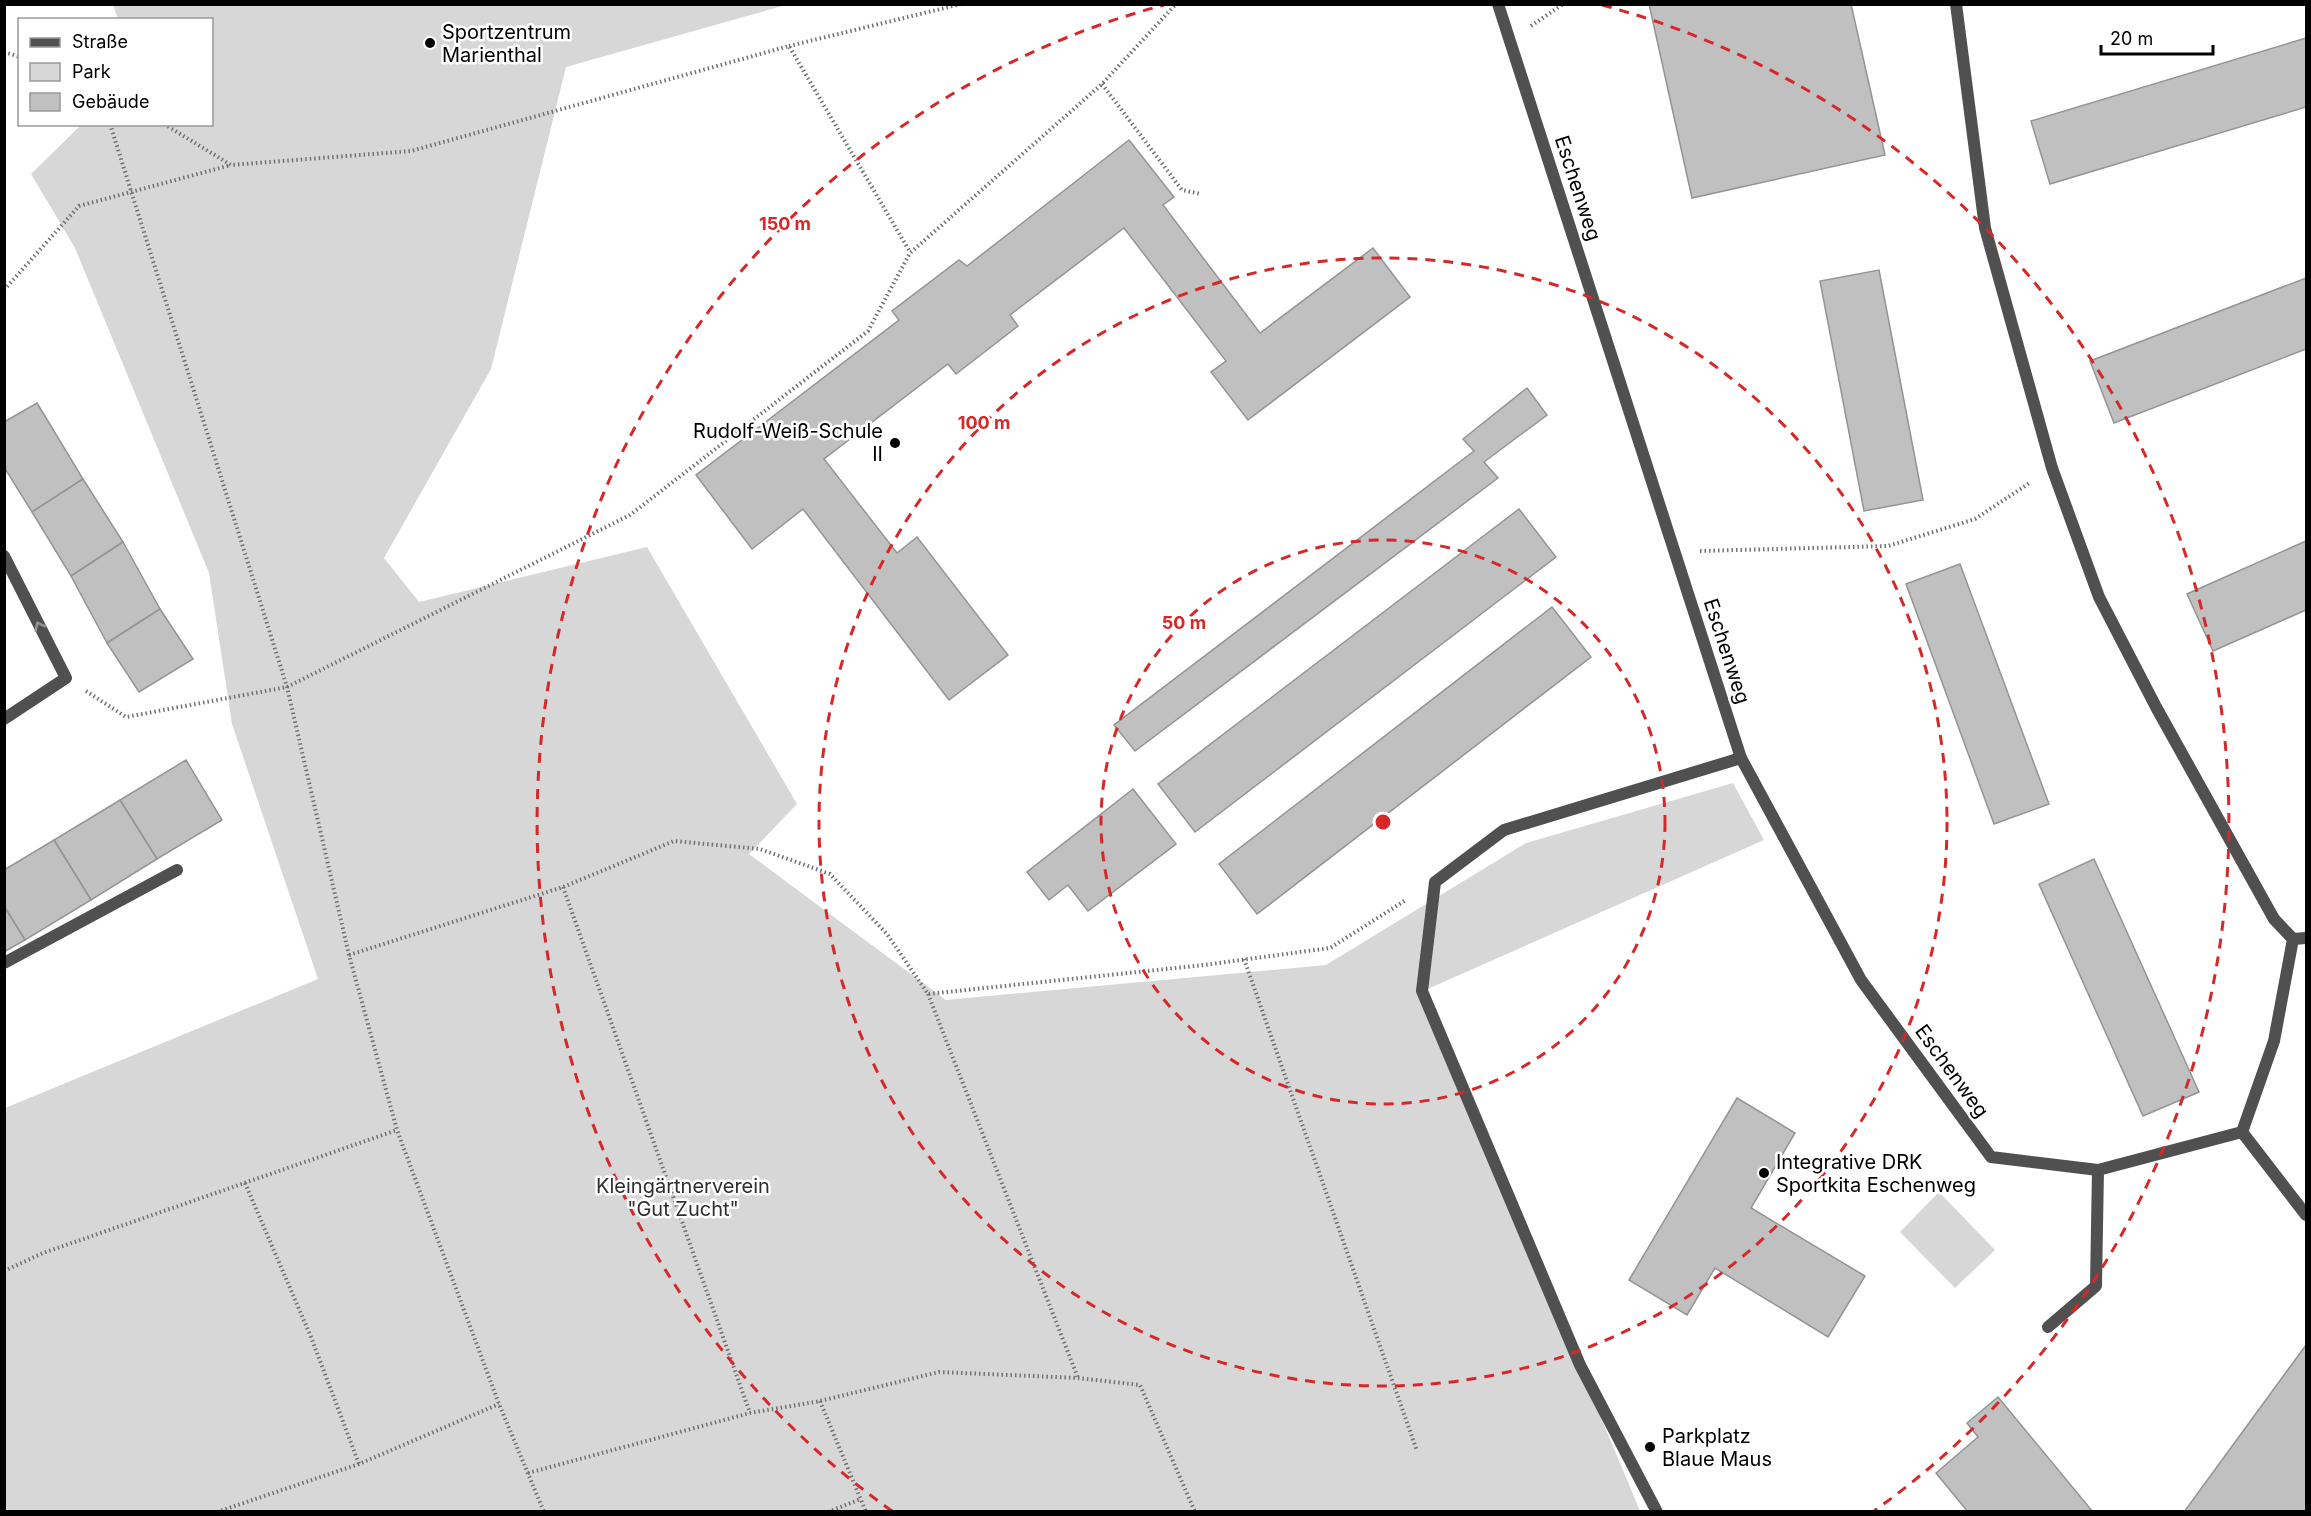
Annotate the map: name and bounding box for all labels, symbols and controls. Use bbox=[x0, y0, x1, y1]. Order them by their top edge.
legend bbox=[18, 18, 213, 126]
scale bar bbox=[2101, 18, 2214, 56]
place label: Sportzentrum Marienthal bbox=[442, 20, 571, 67]
text: 20 m bbox=[2110, 28, 2153, 49]
text: Straße bbox=[72, 31, 128, 52]
marker: Sportzentrum Marienthal bbox=[423, 36, 437, 50]
text: Park bbox=[72, 61, 111, 82]
text: Gebäude bbox=[72, 91, 149, 112]
street label: Eschenweg bbox=[1550, 132, 1606, 244]
text: 150 m bbox=[759, 213, 811, 234]
text: 100 m bbox=[958, 412, 1010, 433]
place label: Rudolf-Weiß-Schule II bbox=[693, 419, 883, 466]
marker: Rudolf-Weiß-Schule II bbox=[888, 436, 902, 450]
street label: Eschenweg bbox=[1699, 595, 1755, 707]
text: 50 m bbox=[1162, 612, 1206, 633]
one-way arrow bbox=[35, 621, 47, 632]
centre of rings bbox=[1373, 812, 1393, 832]
street label: Eschenweg bbox=[1910, 1020, 1994, 1122]
place label: Integrative DRK Sportkita Eschenweg bbox=[1776, 1150, 1976, 1197]
marker: Integrative DRK Sportkita Eschenweg bbox=[1757, 1166, 1771, 1180]
park label: Kleingärtnerverein "Gut Zucht" bbox=[596, 1174, 770, 1221]
place label: Parkplatz Blaue Maus bbox=[1662, 1424, 1772, 1471]
marker: Parkplatz Blaue Maus bbox=[1643, 1440, 1657, 1454]

